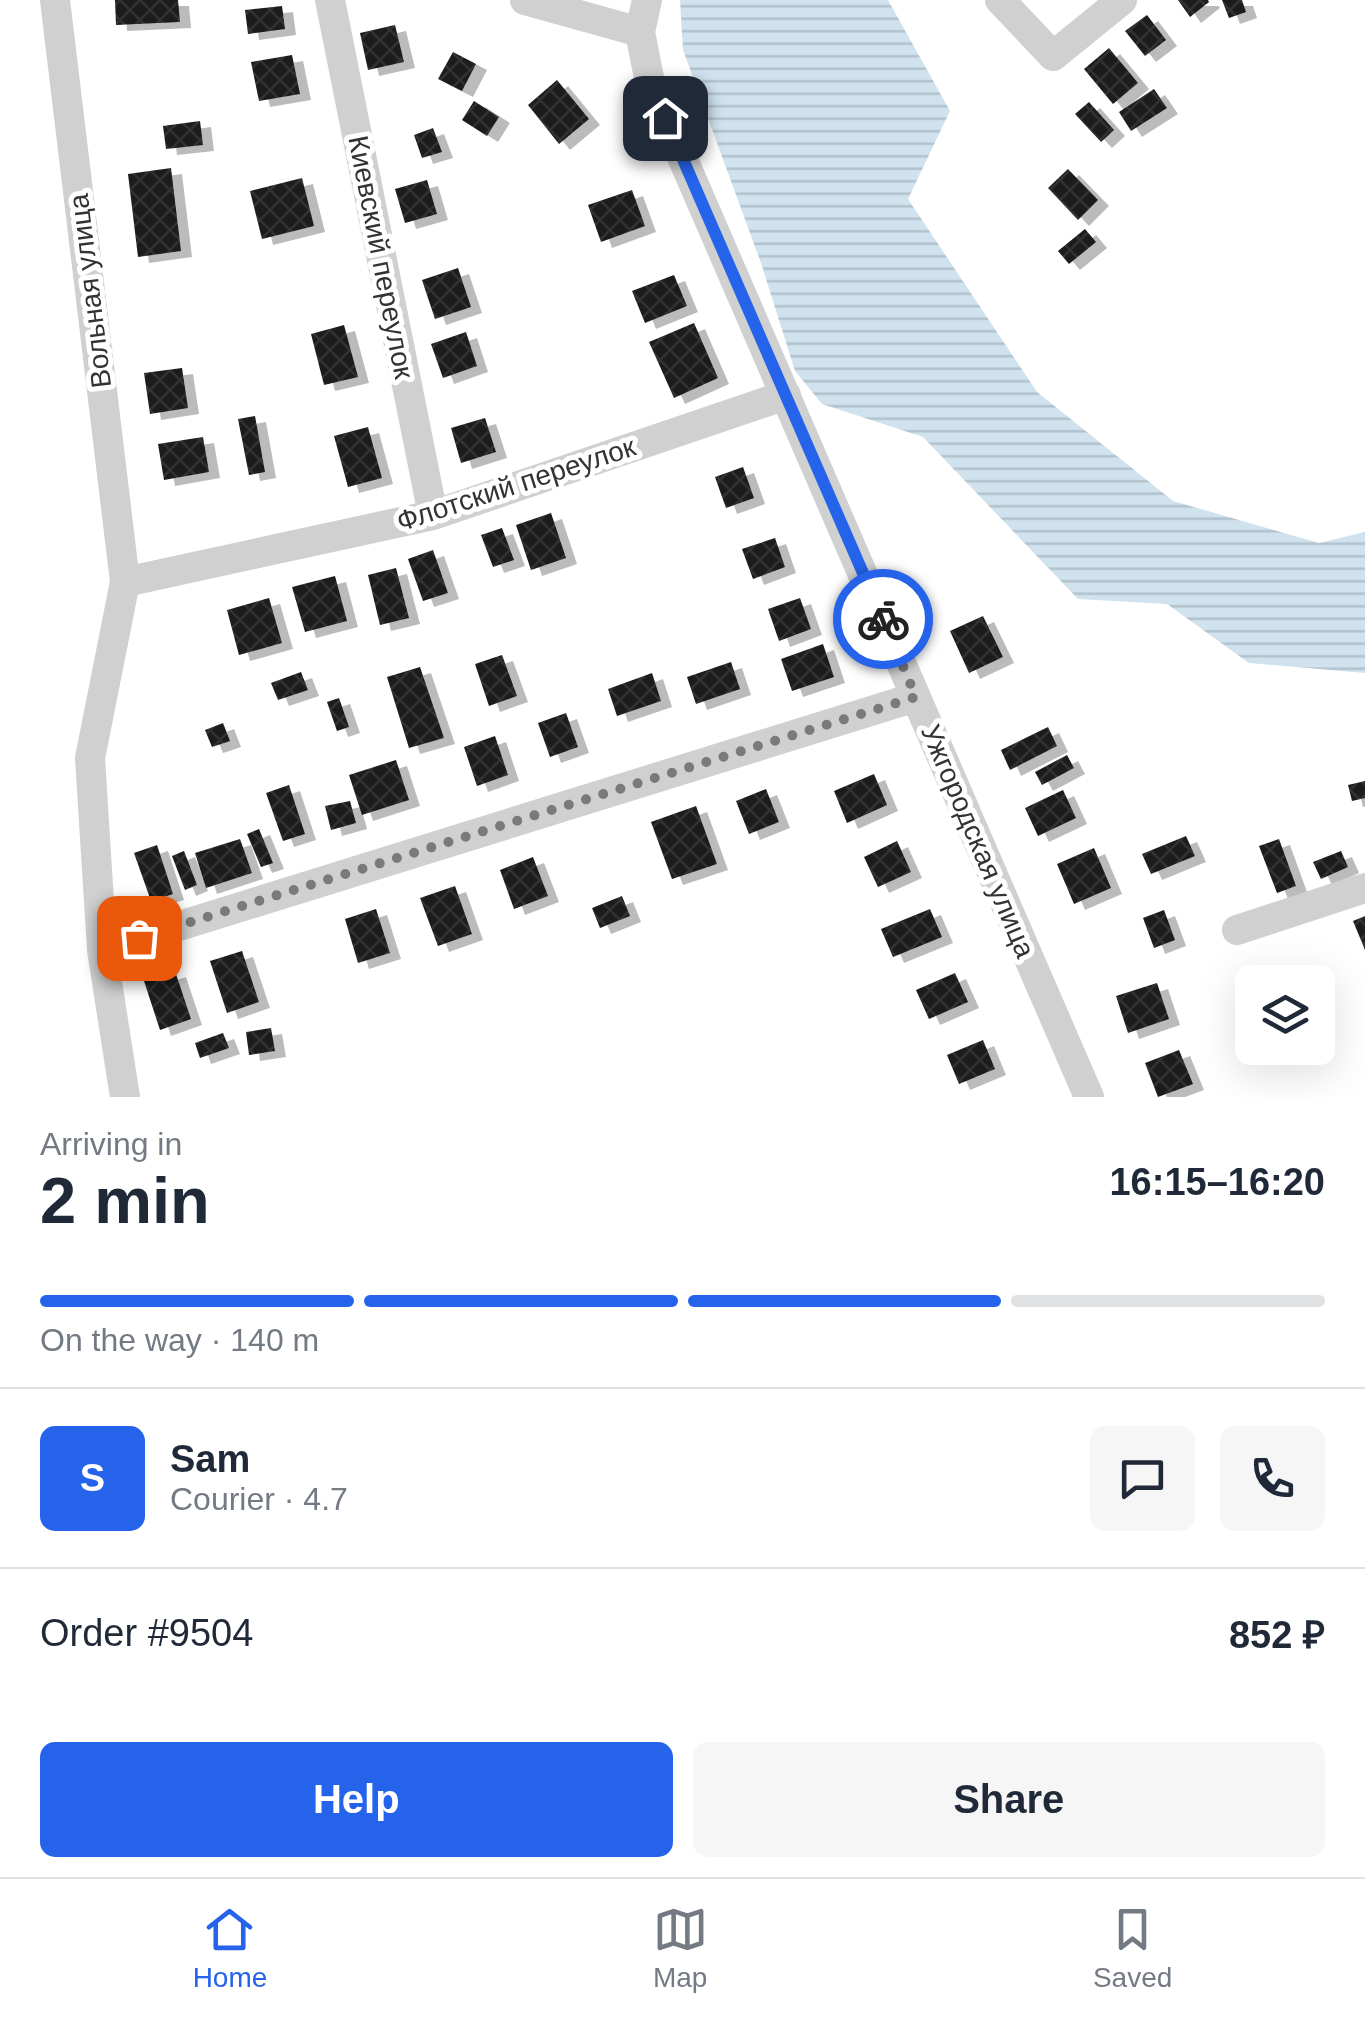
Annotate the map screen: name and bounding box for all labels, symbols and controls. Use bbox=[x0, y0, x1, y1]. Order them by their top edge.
pin bbox=[623, 76, 708, 161]
icon: home bbox=[638, 91, 693, 146]
street label: Киевский переулок bbox=[342, 133, 420, 382]
street label: Вольная улица bbox=[63, 192, 117, 390]
street label: Флотский переулок bbox=[393, 431, 640, 537]
courier bbox=[833, 569, 933, 669]
icon: bike bbox=[856, 592, 911, 647]
street label: Ужгородская улица bbox=[915, 720, 1041, 962]
pin bbox=[97, 896, 182, 981]
icon: bag bbox=[112, 911, 167, 966]
map controls bbox=[1235, 965, 1335, 1065]
button: layers bbox=[1235, 965, 1335, 1065]
text: Arriving in bbox=[40, 1126, 182, 1162]
text: 16:15–16:20 bbox=[1109, 1161, 1325, 1203]
text: 2 min bbox=[40, 1164, 210, 1237]
text: On the way · 140 m bbox=[40, 1322, 319, 1358]
button: chat bbox=[1090, 1426, 1195, 1531]
button: phone bbox=[1220, 1426, 1325, 1531]
text: Sam bbox=[170, 1438, 250, 1480]
text: S bbox=[80, 1457, 105, 1499]
text: Courier · 4.7 bbox=[170, 1481, 348, 1517]
text: Order #9504 bbox=[40, 1612, 253, 1654]
text: 852 ₽ bbox=[1229, 1614, 1325, 1656]
button: Help bbox=[40, 1742, 673, 1857]
button: Share bbox=[693, 1742, 1325, 1857]
tab: Home bbox=[193, 1902, 267, 1994]
tab: Map bbox=[653, 1902, 708, 1994]
tab: Saved bbox=[1093, 1902, 1172, 1994]

